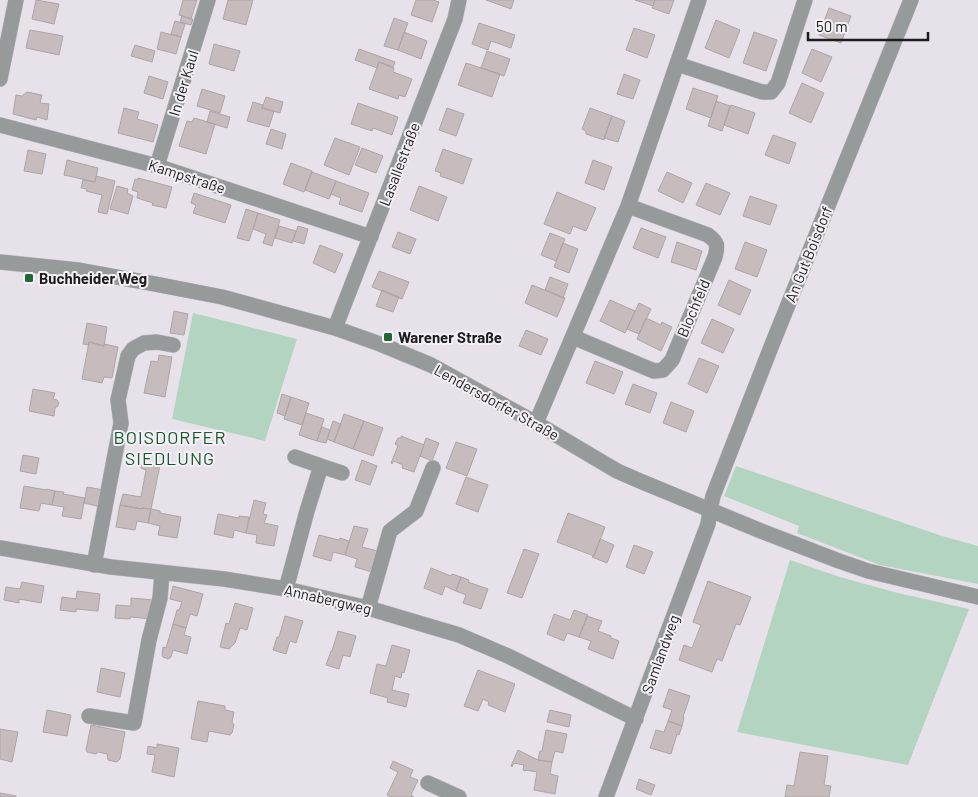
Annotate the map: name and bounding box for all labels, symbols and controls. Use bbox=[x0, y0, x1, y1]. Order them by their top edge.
scale bar bbox=[808, 10, 928, 42]
text: 50 m bbox=[816, 17, 848, 35]
street label: In der Kaul bbox=[164, 48, 202, 118]
street label: Lasallestraße bbox=[375, 120, 423, 208]
street label: Kampstraße bbox=[146, 155, 228, 197]
street label: An Gut Boisdorf bbox=[781, 203, 835, 305]
place label: Buchheider Weg bbox=[39, 269, 147, 287]
marker: Buchheider Weg bbox=[23, 272, 35, 284]
street label: Blochfeld bbox=[673, 276, 713, 340]
place label: Warener Straße bbox=[398, 328, 502, 346]
marker: Warener Straße bbox=[382, 331, 394, 343]
street label: Lendersdorfer Straße bbox=[431, 360, 563, 444]
district label: BOISDORFER SIEDLUNG bbox=[113, 426, 227, 469]
street label: Annabergweg bbox=[283, 580, 373, 618]
street label: Samlandweg bbox=[637, 612, 683, 696]

